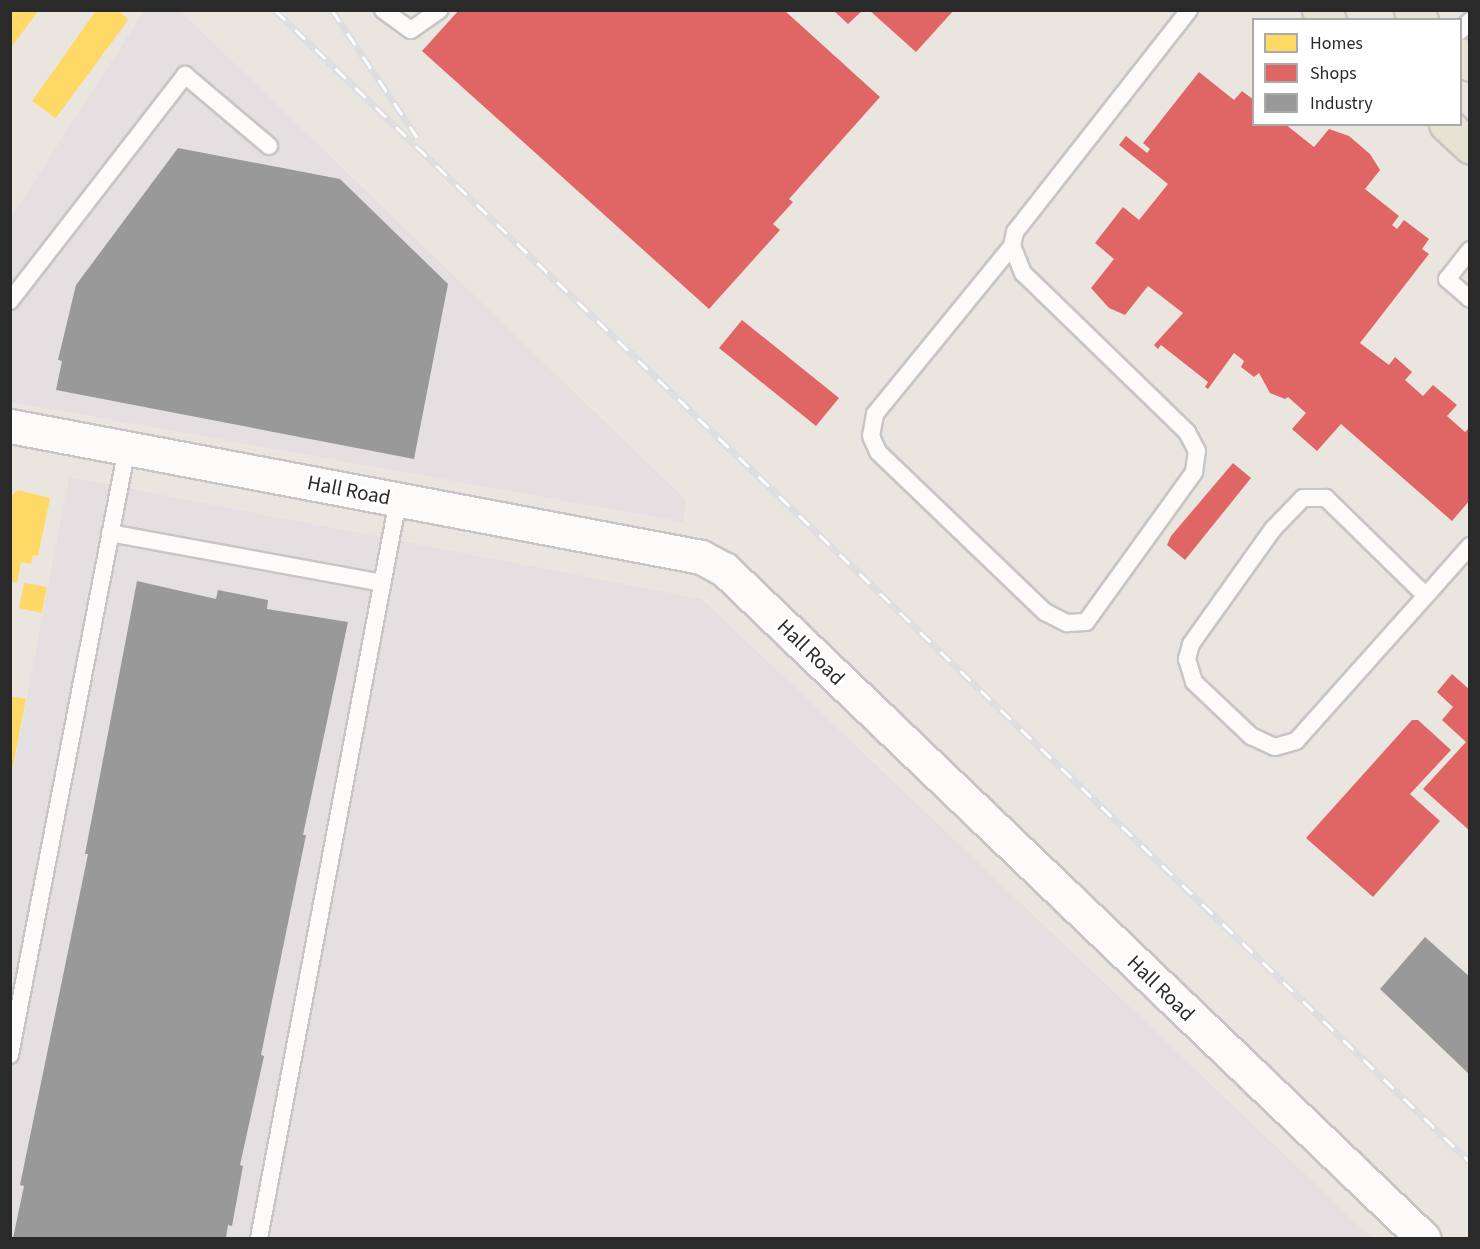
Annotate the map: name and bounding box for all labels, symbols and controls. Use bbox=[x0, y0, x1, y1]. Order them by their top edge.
legend bbox=[1252, 18, 1462, 126]
text: Homes bbox=[1310, 31, 1363, 56]
text: Shops bbox=[1310, 61, 1357, 86]
text: Industry bbox=[1310, 91, 1373, 116]
street label: Hall Road bbox=[305, 470, 393, 510]
street label: Hall Road bbox=[772, 614, 850, 690]
street label: Hall Road bbox=[1122, 950, 1200, 1026]

